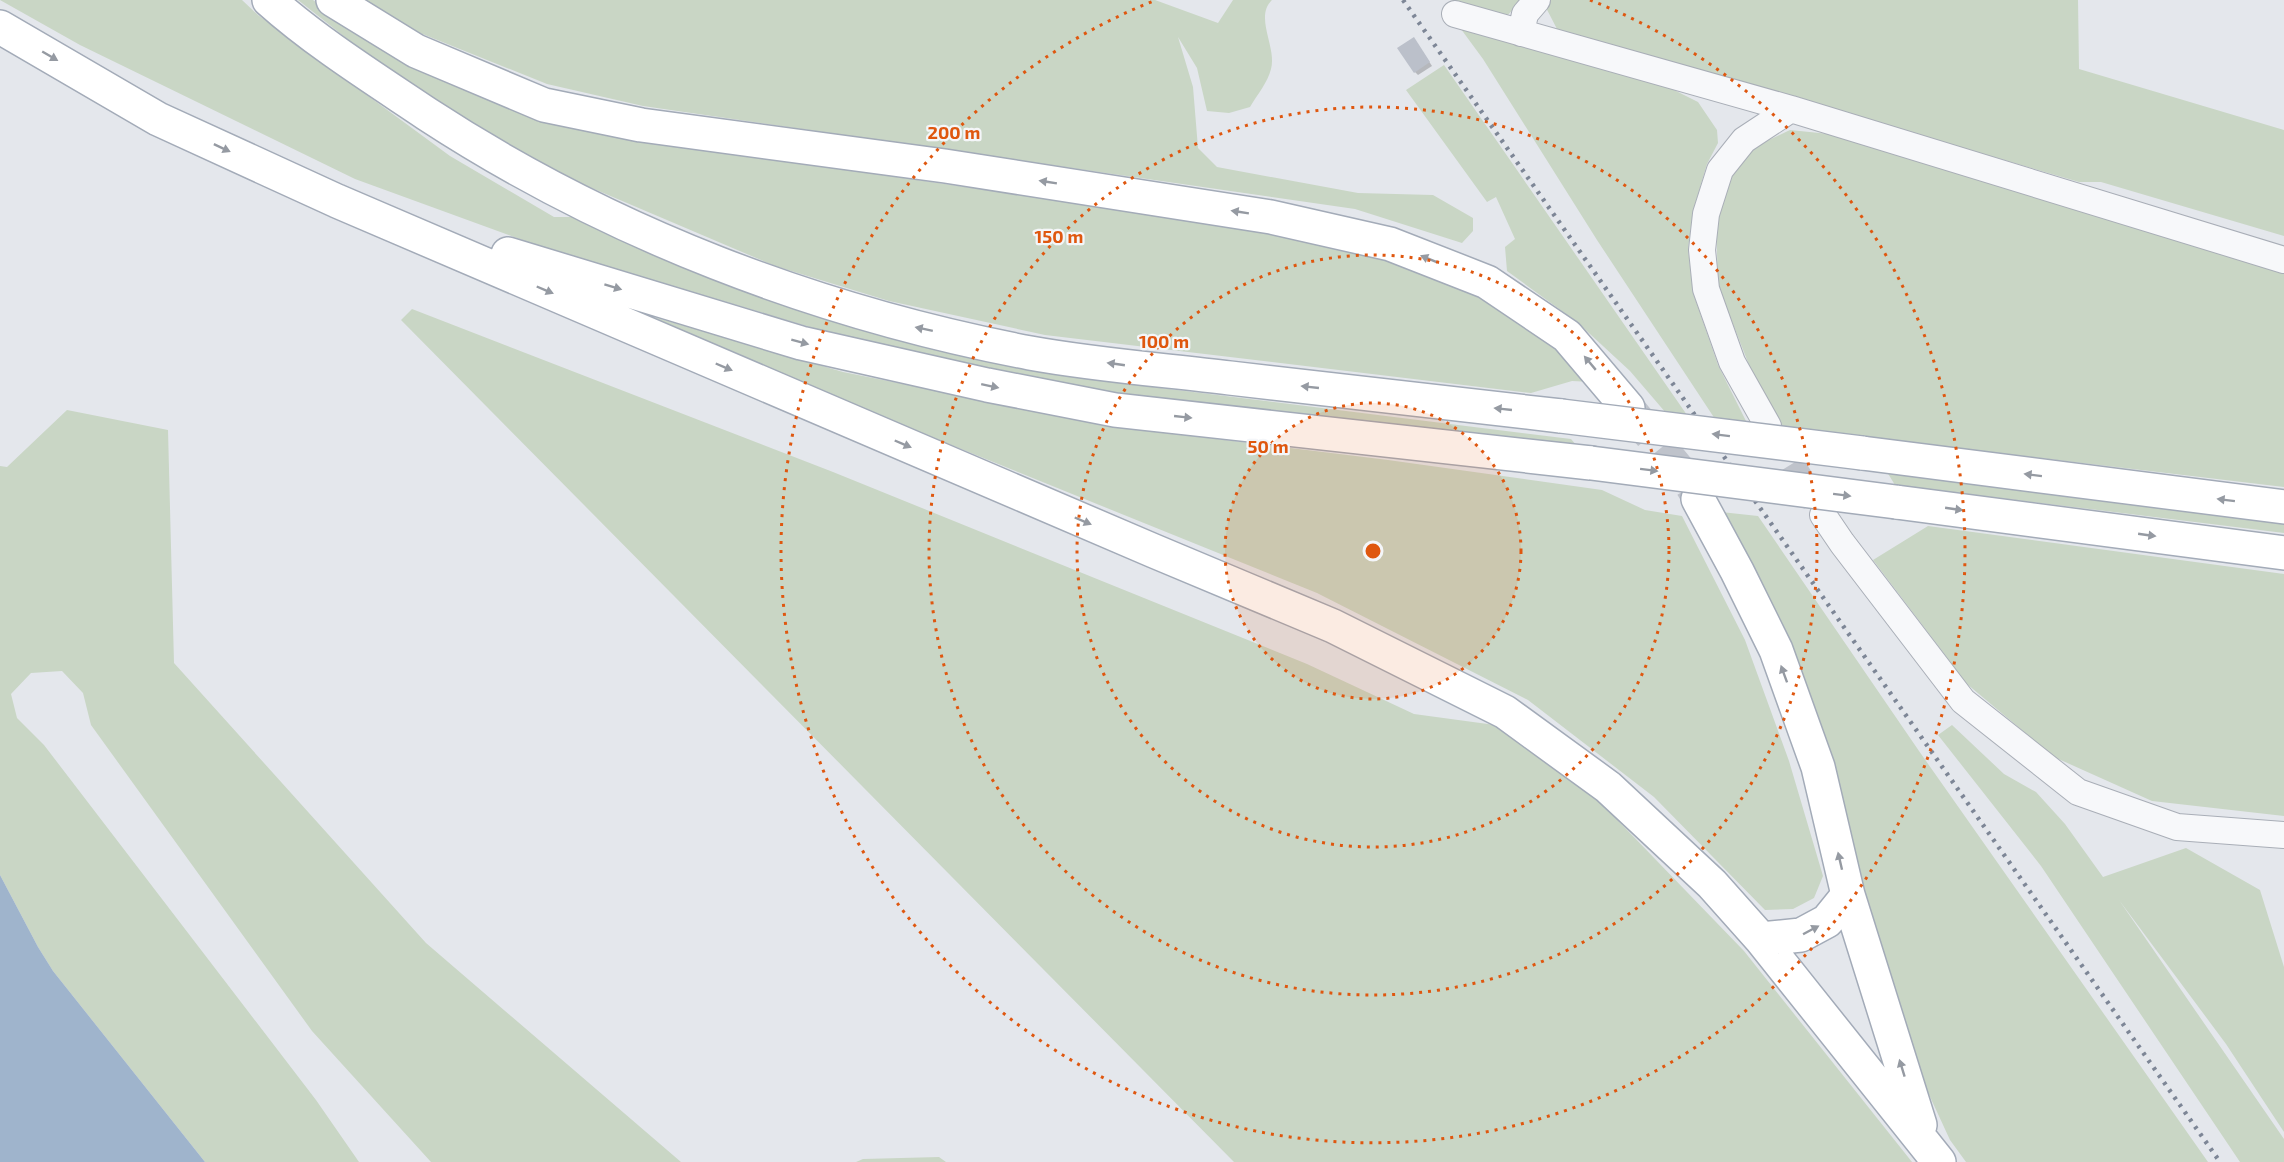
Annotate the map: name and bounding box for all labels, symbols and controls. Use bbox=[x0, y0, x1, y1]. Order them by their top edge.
one-way arrow bbox=[42, 51, 59, 61]
text: 200 m bbox=[928, 121, 980, 143]
one-way arrow bbox=[213, 144, 231, 154]
one-way arrow bbox=[1038, 177, 1057, 186]
one-way arrow bbox=[1231, 208, 1250, 217]
text: 150 m bbox=[1035, 225, 1083, 247]
one-way arrow bbox=[1420, 254, 1438, 263]
one-way arrow bbox=[604, 283, 622, 292]
one-way arrow bbox=[536, 286, 554, 295]
one-way arrow bbox=[915, 324, 933, 334]
text: 100 m bbox=[1139, 330, 1189, 352]
one-way arrow bbox=[791, 338, 810, 348]
one-way arrow bbox=[1584, 355, 1597, 371]
one-way arrow bbox=[1106, 360, 1125, 369]
one-way arrow bbox=[716, 362, 734, 372]
one-way arrow bbox=[981, 382, 1000, 391]
one-way arrow bbox=[1300, 382, 1319, 392]
one-way arrow bbox=[1494, 404, 1513, 414]
one-way arrow bbox=[1173, 412, 1192, 422]
one-way arrow bbox=[1711, 430, 1730, 440]
text: 50 m bbox=[1247, 435, 1289, 457]
one-way arrow bbox=[895, 439, 913, 449]
one-way arrow bbox=[1639, 465, 1658, 475]
one-way arrow bbox=[2023, 470, 2042, 479]
one-way arrow bbox=[1833, 490, 1852, 499]
one-way arrow bbox=[2216, 495, 2235, 504]
one-way arrow bbox=[1945, 505, 1964, 514]
one-way arrow bbox=[1074, 516, 1092, 526]
one-way arrow bbox=[2138, 530, 2157, 539]
centre of rings bbox=[1363, 541, 1383, 561]
one-way arrow bbox=[1779, 665, 1789, 683]
one-way arrow bbox=[1834, 852, 1844, 870]
one-way arrow bbox=[1802, 925, 1820, 935]
one-way arrow bbox=[1897, 1059, 1906, 1077]

